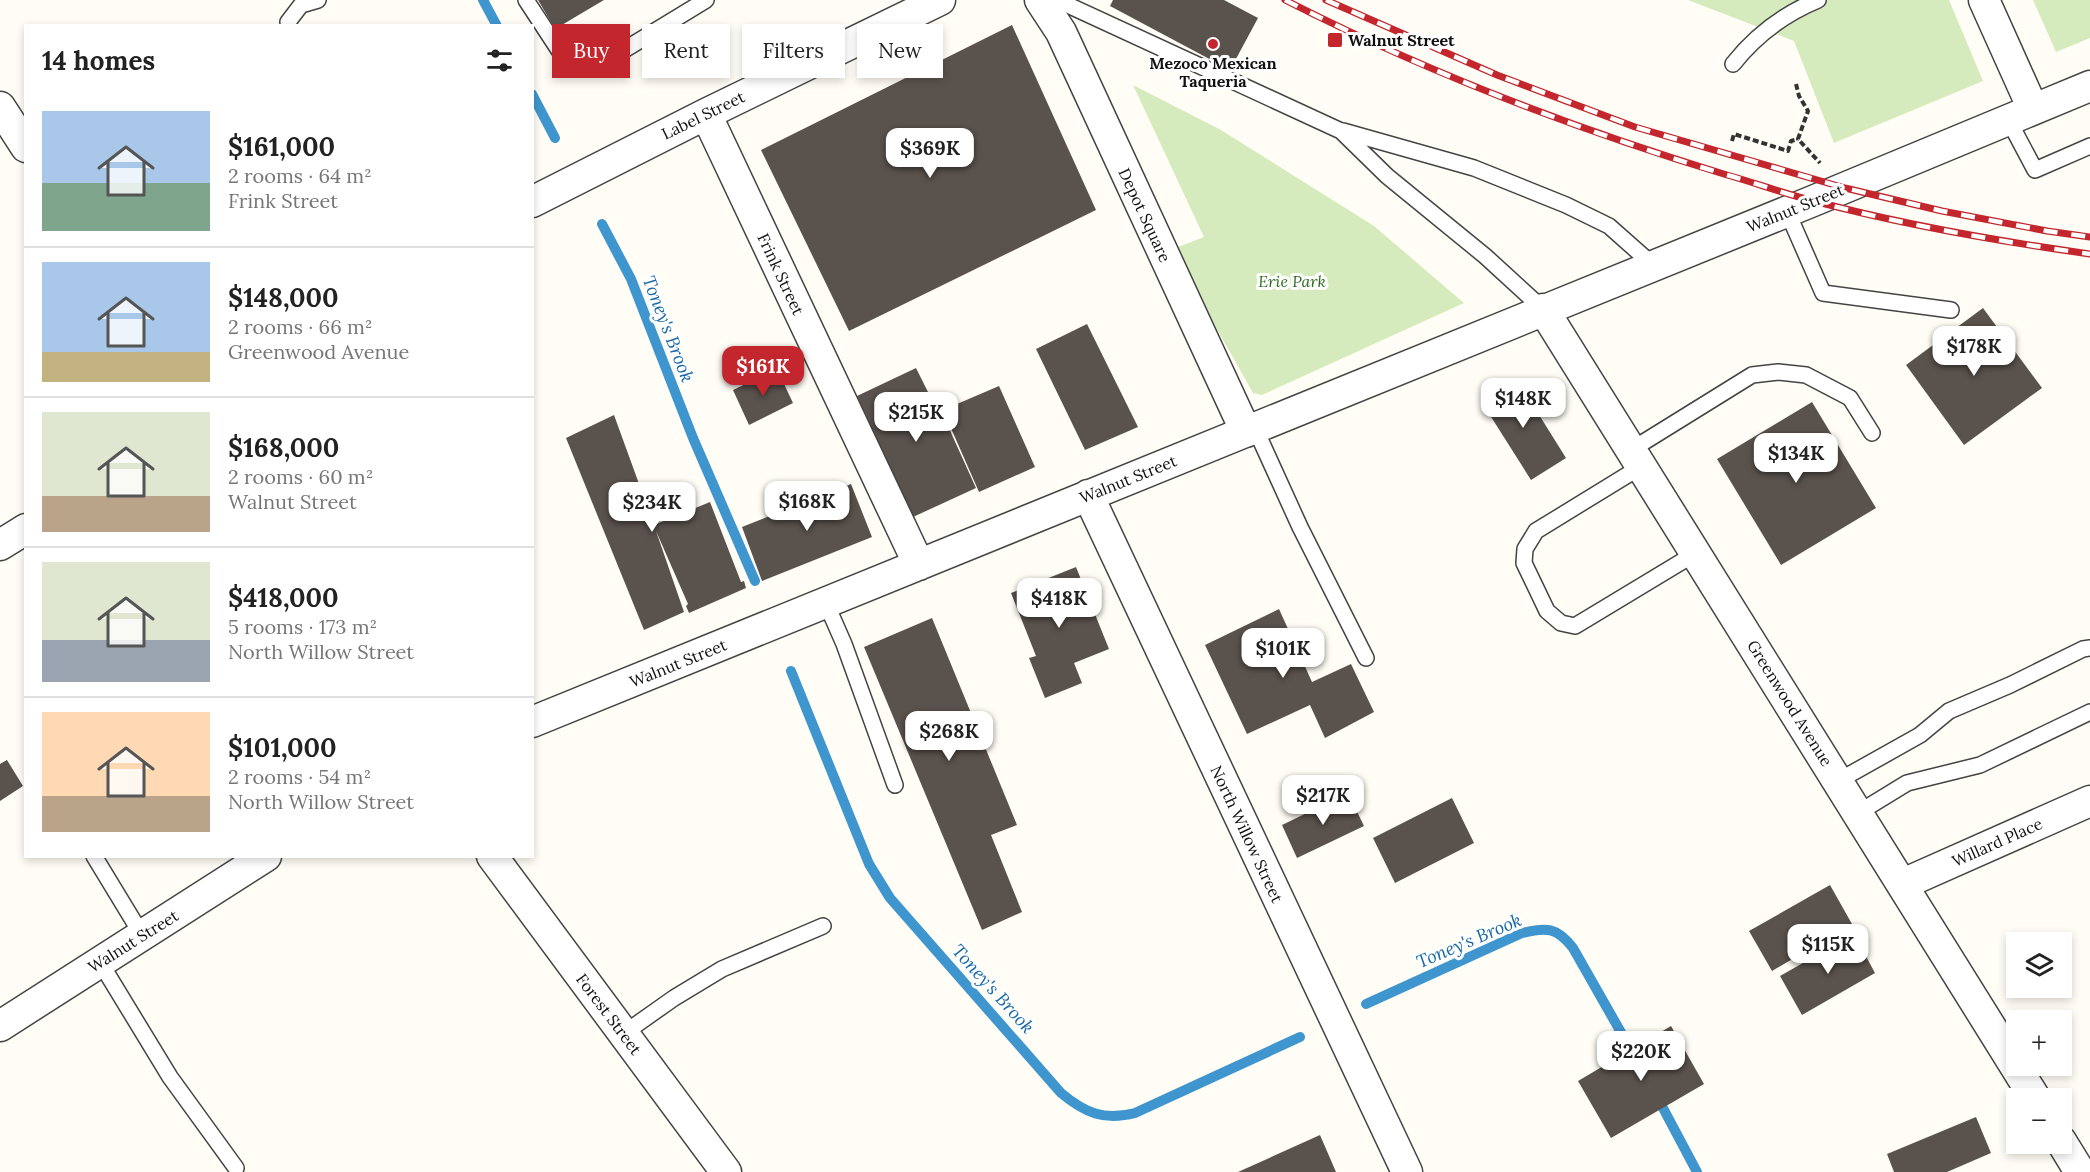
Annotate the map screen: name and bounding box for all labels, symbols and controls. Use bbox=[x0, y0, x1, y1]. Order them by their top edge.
chip: Buy bbox=[552, 24, 630, 78]
chip: Rent bbox=[642, 24, 730, 78]
chip: Filters bbox=[742, 24, 845, 78]
chip: New bbox=[857, 24, 943, 78]
place label: Walnut Street bbox=[1348, 30, 1455, 50]
marker: Walnut Street bbox=[1326, 31, 1344, 49]
marker: Mezoco Mexican Taqueria bbox=[1206, 37, 1220, 51]
text: 14 homes bbox=[42, 44, 155, 77]
icon: filters bbox=[483, 44, 516, 77]
place label: Mezoco Mexican Taqueria bbox=[1149, 53, 1277, 91]
street label: Label Street bbox=[658, 86, 748, 144]
pin: $369K bbox=[888, 128, 972, 179]
text: $161,000 bbox=[228, 130, 335, 163]
icon: home bbox=[90, 135, 162, 207]
text: $369K bbox=[900, 135, 960, 160]
text: 2 rooms · 64 m² bbox=[228, 163, 372, 188]
street label: Depot Square bbox=[1114, 165, 1176, 266]
street label: Walnut Street bbox=[1744, 179, 1847, 237]
text: Frink Street bbox=[228, 188, 338, 213]
street label: Frink Street bbox=[753, 230, 809, 319]
park label: Erie Park bbox=[1258, 271, 1326, 291]
water label: Toney's Brook bbox=[638, 272, 699, 385]
text: $148,000 bbox=[228, 281, 339, 314]
icon: home bbox=[90, 286, 162, 358]
text: 2 rooms · 66 m² bbox=[228, 314, 373, 339]
pin: $178K bbox=[1932, 326, 2016, 377]
text: $178K bbox=[1947, 333, 2001, 358]
text: Greenwood Avenue bbox=[228, 339, 409, 364]
pin: $161K bbox=[721, 346, 805, 397]
text: $161K bbox=[736, 353, 790, 378]
pin: $148K bbox=[1481, 378, 1565, 429]
text: $148K bbox=[1495, 385, 1551, 410]
pin: $215K bbox=[874, 392, 958, 443]
text: $215K bbox=[888, 399, 944, 424]
text: $168,000 bbox=[228, 431, 339, 464]
pin: $134K bbox=[1754, 433, 1838, 484]
icon: home bbox=[90, 436, 162, 508]
text: $134K bbox=[1768, 440, 1824, 465]
street label: Walnut Street bbox=[1077, 450, 1180, 508]
text: 2 rooms · 60 m² bbox=[228, 464, 373, 489]
pin: $168K bbox=[765, 481, 849, 532]
pin: $234K bbox=[610, 482, 694, 533]
text: $168K bbox=[778, 488, 836, 513]
text: Walnut Street bbox=[228, 489, 357, 514]
text: $234K bbox=[623, 489, 681, 514]
pin: $418K bbox=[1017, 578, 1101, 629]
text: $418,000 bbox=[228, 581, 339, 614]
text: $418K bbox=[1031, 585, 1087, 610]
icon: home bbox=[90, 586, 162, 658]
text: 5 rooms · 173 m² bbox=[228, 614, 377, 639]
pin: $101K bbox=[1241, 628, 1325, 679]
street label: Walnut Street bbox=[627, 634, 730, 692]
text: $101K bbox=[1256, 635, 1310, 660]
street label: Greenwood Avenue bbox=[1743, 636, 1837, 770]
text: North Willow Street bbox=[228, 639, 414, 664]
pin: $268K bbox=[907, 711, 991, 762]
text: $268K bbox=[919, 718, 979, 743]
text: $101,000 bbox=[228, 731, 337, 764]
icon: home bbox=[90, 736, 162, 808]
street label: North Willow Street bbox=[1206, 762, 1288, 906]
text: 2 rooms · 54 m² bbox=[228, 764, 371, 789]
pin: $217K bbox=[1281, 775, 1365, 826]
text: $217K bbox=[1296, 782, 1350, 807]
text: North Willow Street bbox=[228, 789, 414, 814]
street label: Willard Place bbox=[1949, 813, 2046, 871]
street label: Walnut Street bbox=[84, 905, 183, 977]
water label: Toney's Brook bbox=[1413, 908, 1525, 973]
pin: $115K bbox=[1786, 924, 1870, 975]
text: $115K bbox=[1801, 931, 1855, 956]
map controls bbox=[2006, 932, 2072, 1154]
button: layers bbox=[2006, 932, 2072, 998]
water label: Toney's Brook bbox=[947, 939, 1039, 1038]
street label: Forest Street bbox=[572, 969, 647, 1059]
button: + bbox=[2006, 1010, 2072, 1076]
pin: $220K bbox=[1599, 1031, 1683, 1082]
text: $220K bbox=[1611, 1038, 1671, 1063]
button: − bbox=[2006, 1088, 2072, 1154]

